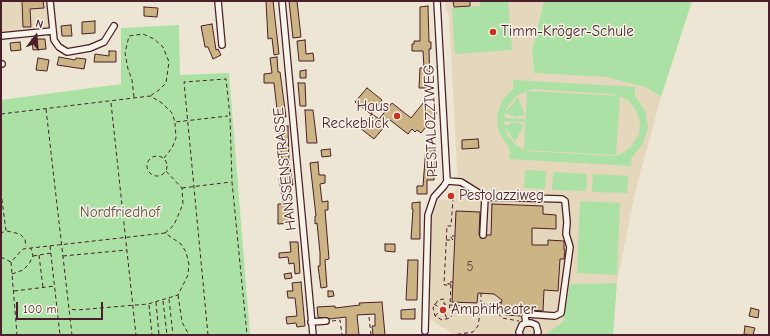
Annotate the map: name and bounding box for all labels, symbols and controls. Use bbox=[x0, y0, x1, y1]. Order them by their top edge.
north arrow bbox=[16, 16, 56, 56]
text: N bbox=[34, 17, 45, 31]
place label: Timm-Kröger-Schule bbox=[501, 23, 634, 41]
marker: Timm-Kröger-Schule bbox=[488, 27, 498, 37]
street label: PESTALOZZIWEG bbox=[420, 64, 442, 178]
place label: Haus Reckeblick bbox=[322, 98, 389, 133]
street label: HANSSENSTRASSE bbox=[270, 106, 300, 232]
marker: Haus Reckeblick bbox=[392, 111, 402, 121]
place label: Pestolazziweg bbox=[459, 187, 544, 205]
marker: Pestolazziweg bbox=[446, 191, 456, 201]
park label: Nordfriedhof bbox=[80, 204, 160, 222]
house number: 5 bbox=[466, 259, 474, 275]
scale bar bbox=[18, 294, 105, 320]
place label: Amphitheater bbox=[451, 301, 536, 319]
text: 100 m bbox=[23, 302, 56, 316]
marker: Amphitheater bbox=[438, 305, 448, 315]

